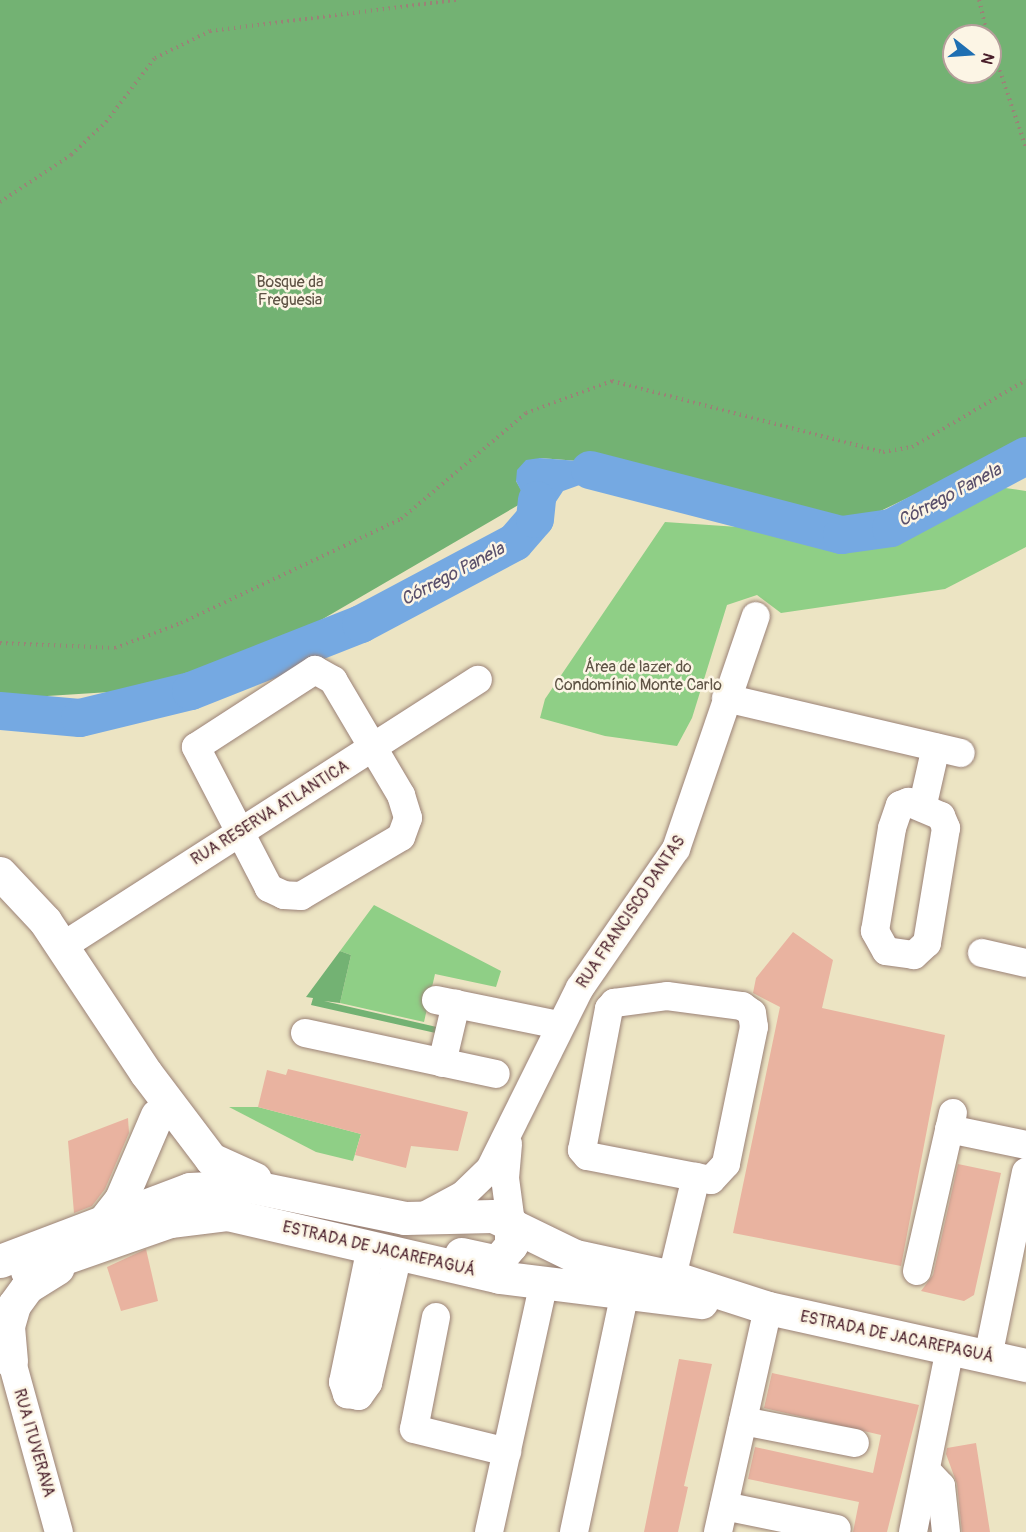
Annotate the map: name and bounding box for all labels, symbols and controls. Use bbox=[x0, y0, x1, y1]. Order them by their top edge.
north arrow bbox=[942, 24, 1002, 84]
text: N bbox=[976, 51, 998, 67]
park label: Bosque da Freguesia bbox=[257, 272, 323, 310]
water label: Córrego Panela bbox=[895, 460, 1005, 532]
water label: Córrego Panela bbox=[398, 539, 508, 611]
park label: Área de lazer do Condomínio Monte Carlo bbox=[554, 657, 722, 695]
street label: RUA RESERVA ATLANTICA bbox=[188, 757, 352, 869]
street label: RUA FRANCISCO DANTAS bbox=[573, 832, 689, 992]
street label: ESTRADA DE JACAREPAGUÁ bbox=[281, 1217, 477, 1281]
street label: ESTRADA DE JACAREPAGUÁ bbox=[799, 1307, 995, 1367]
street label: RUA ITUVERAVA bbox=[9, 1387, 59, 1499]

